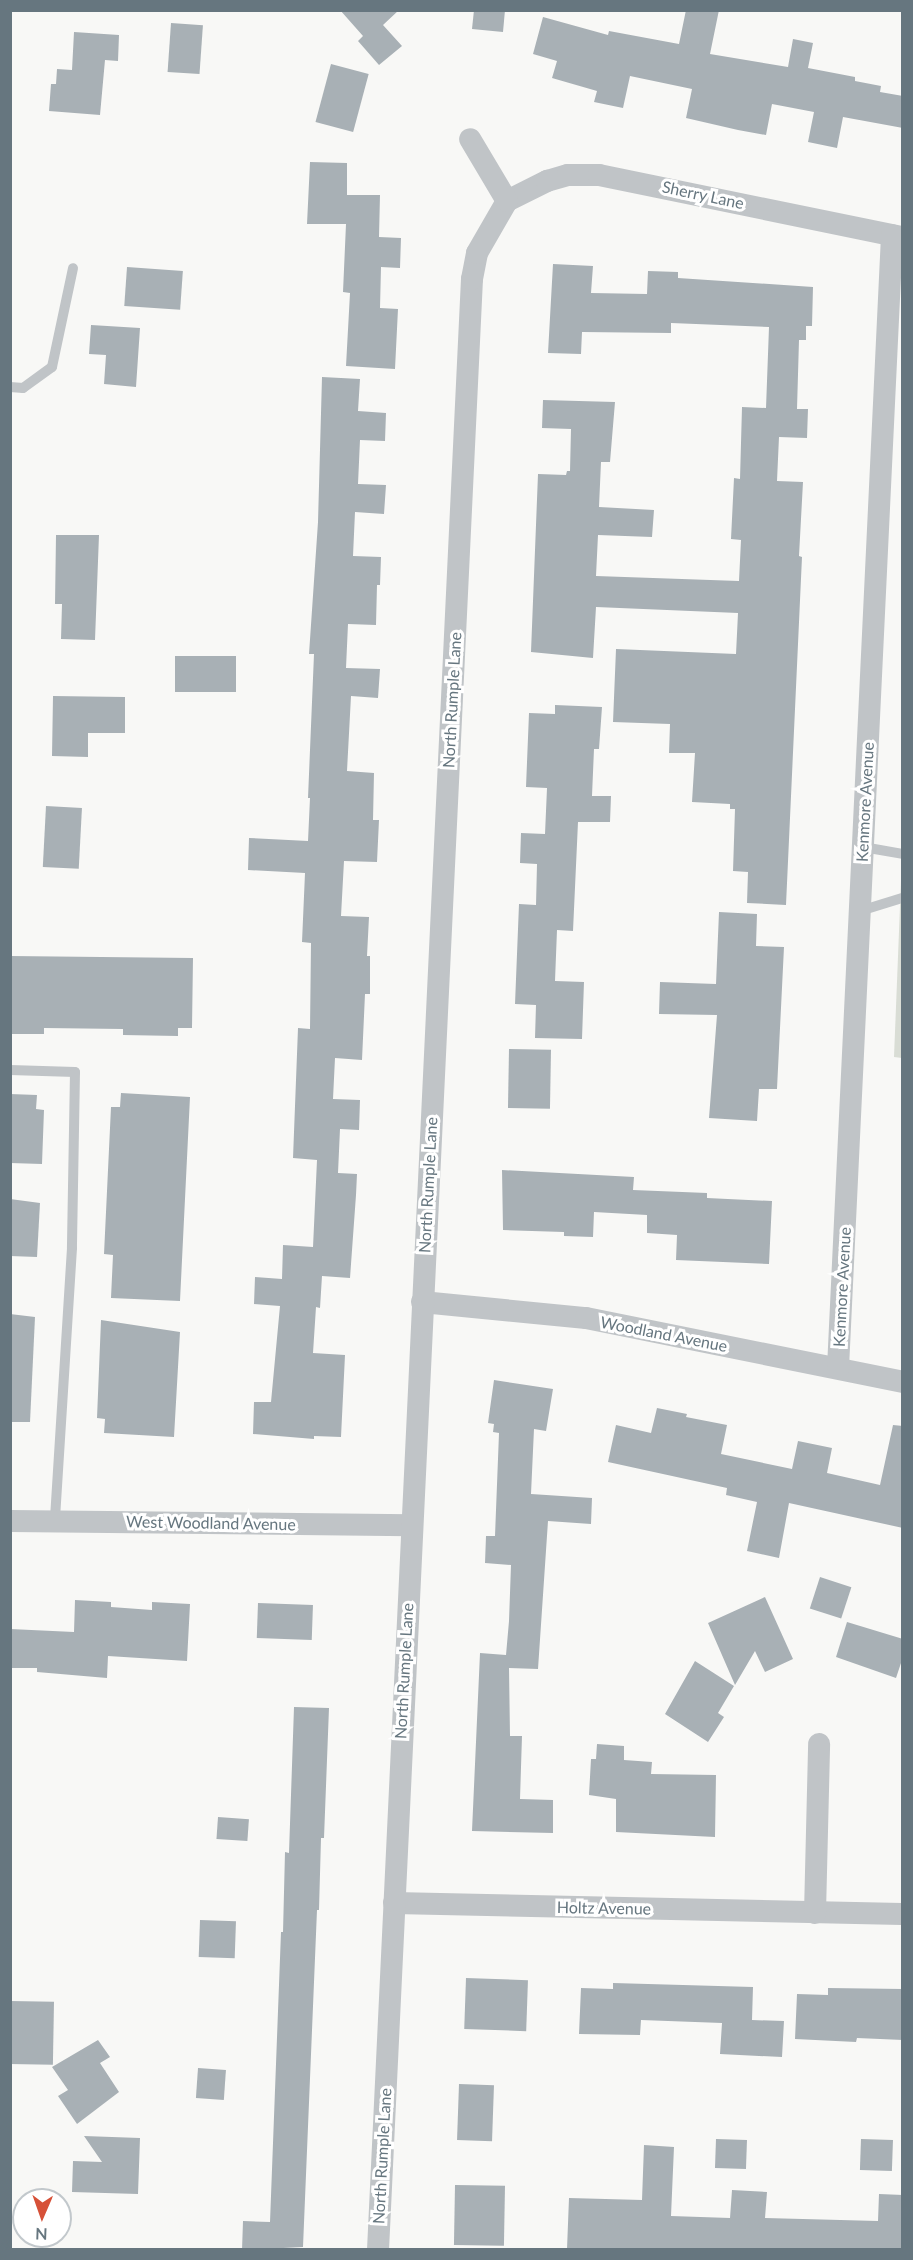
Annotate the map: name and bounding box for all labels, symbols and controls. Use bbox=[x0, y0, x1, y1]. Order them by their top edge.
street label: Sherry Lane bbox=[660, 177, 746, 213]
street label: North Rumple Lane bbox=[439, 631, 465, 769]
street label: Kenmore Avenue bbox=[852, 741, 878, 863]
street label: North Rumple Lane bbox=[415, 1116, 441, 1254]
street label: Kenmore Avenue bbox=[829, 1226, 855, 1348]
street label: Woodland Avenue bbox=[599, 1312, 729, 1356]
street label: West Woodland Avenue bbox=[126, 1512, 296, 1534]
street label: North Rumple Lane bbox=[391, 1602, 417, 1740]
street label: Holtz Avenue bbox=[556, 1898, 652, 1918]
street label: North Rumple Lane bbox=[369, 2087, 395, 2225]
north arrow bbox=[12, 2188, 72, 2248]
text: N bbox=[35, 2225, 48, 2244]

